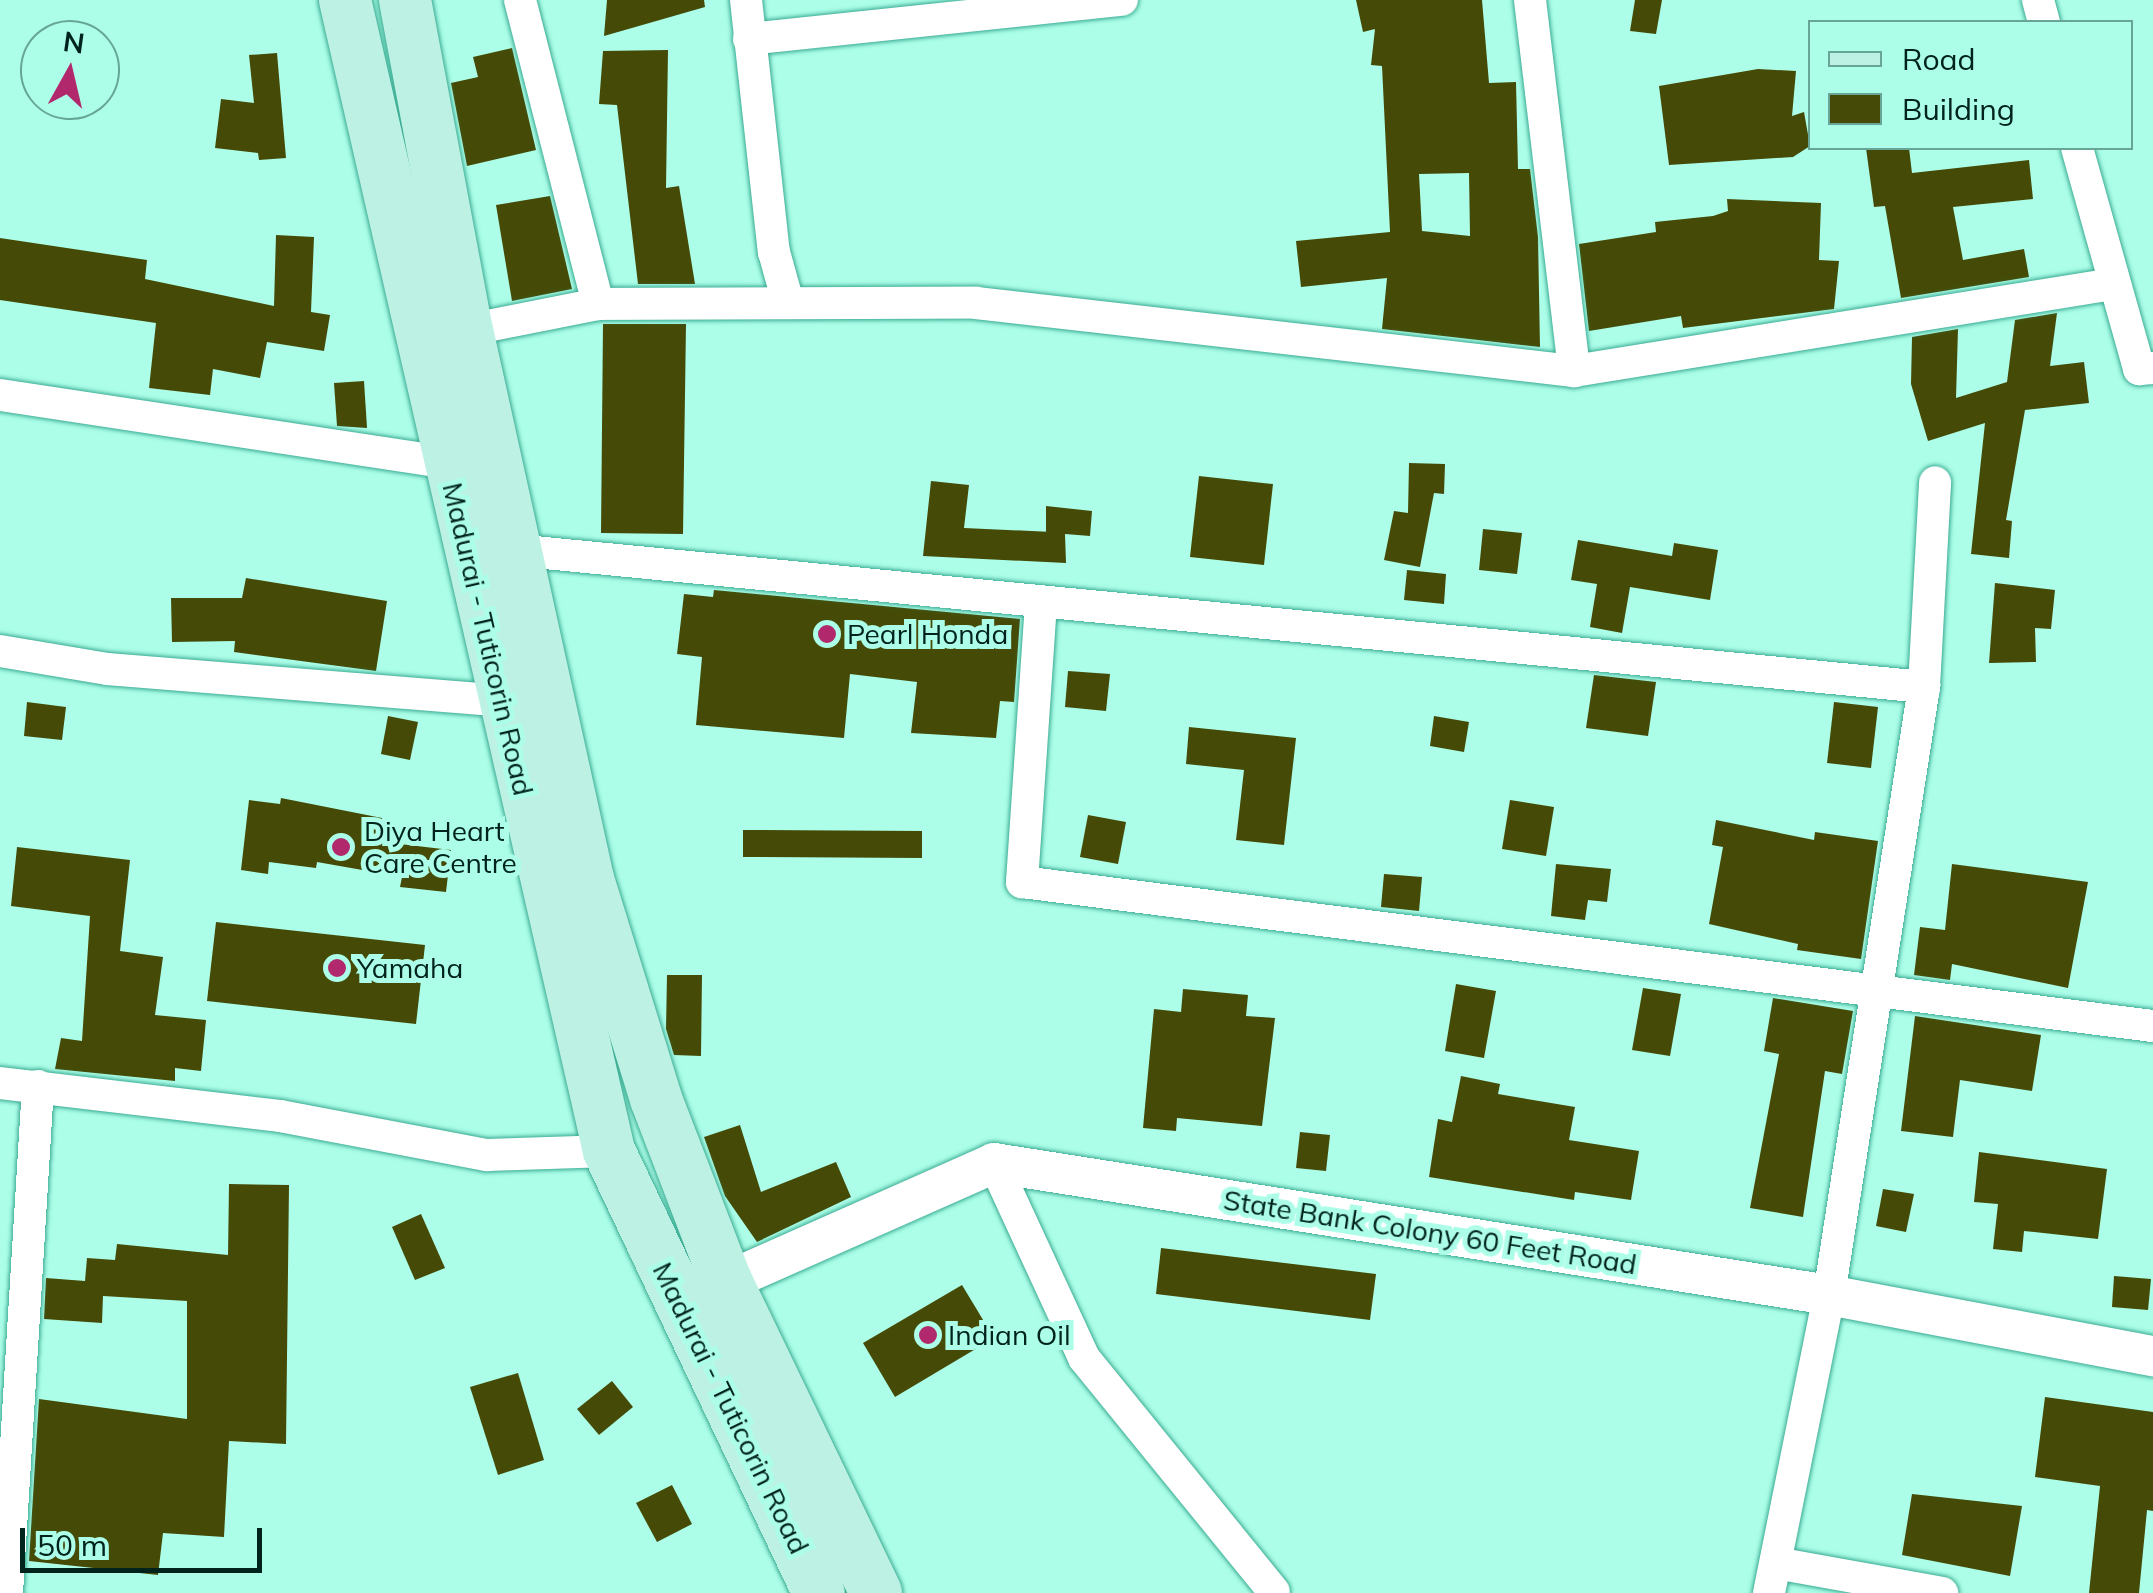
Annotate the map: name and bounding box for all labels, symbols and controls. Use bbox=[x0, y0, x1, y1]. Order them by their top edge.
north arrow bbox=[20, 20, 120, 120]
legend bbox=[1808, 20, 2133, 150]
text: N bbox=[61, 23, 87, 61]
text: Road bbox=[1902, 40, 1976, 78]
text: Building bbox=[1902, 90, 2015, 128]
street label: Madurai - Tuticorin Road bbox=[436, 479, 540, 799]
place label: Pearl Honda bbox=[847, 617, 1008, 651]
marker: Pearl Honda bbox=[816, 623, 838, 645]
place label: Diya Heart Care Centre bbox=[364, 814, 517, 880]
marker: Diya Heart Care Centre bbox=[328, 834, 354, 860]
place label: Yamaha bbox=[357, 951, 463, 985]
marker: Yamaha bbox=[326, 957, 348, 979]
street label: State Bank Colony 60 Feet Road bbox=[1221, 1183, 1639, 1281]
street label: Madurai - Tuticorin Road bbox=[646, 1257, 816, 1559]
place label: Indian Oil bbox=[948, 1318, 1071, 1352]
marker: Indian Oil bbox=[917, 1324, 939, 1346]
scale bar bbox=[25, 1508, 268, 1570]
text: 50 m bbox=[37, 1526, 107, 1564]

